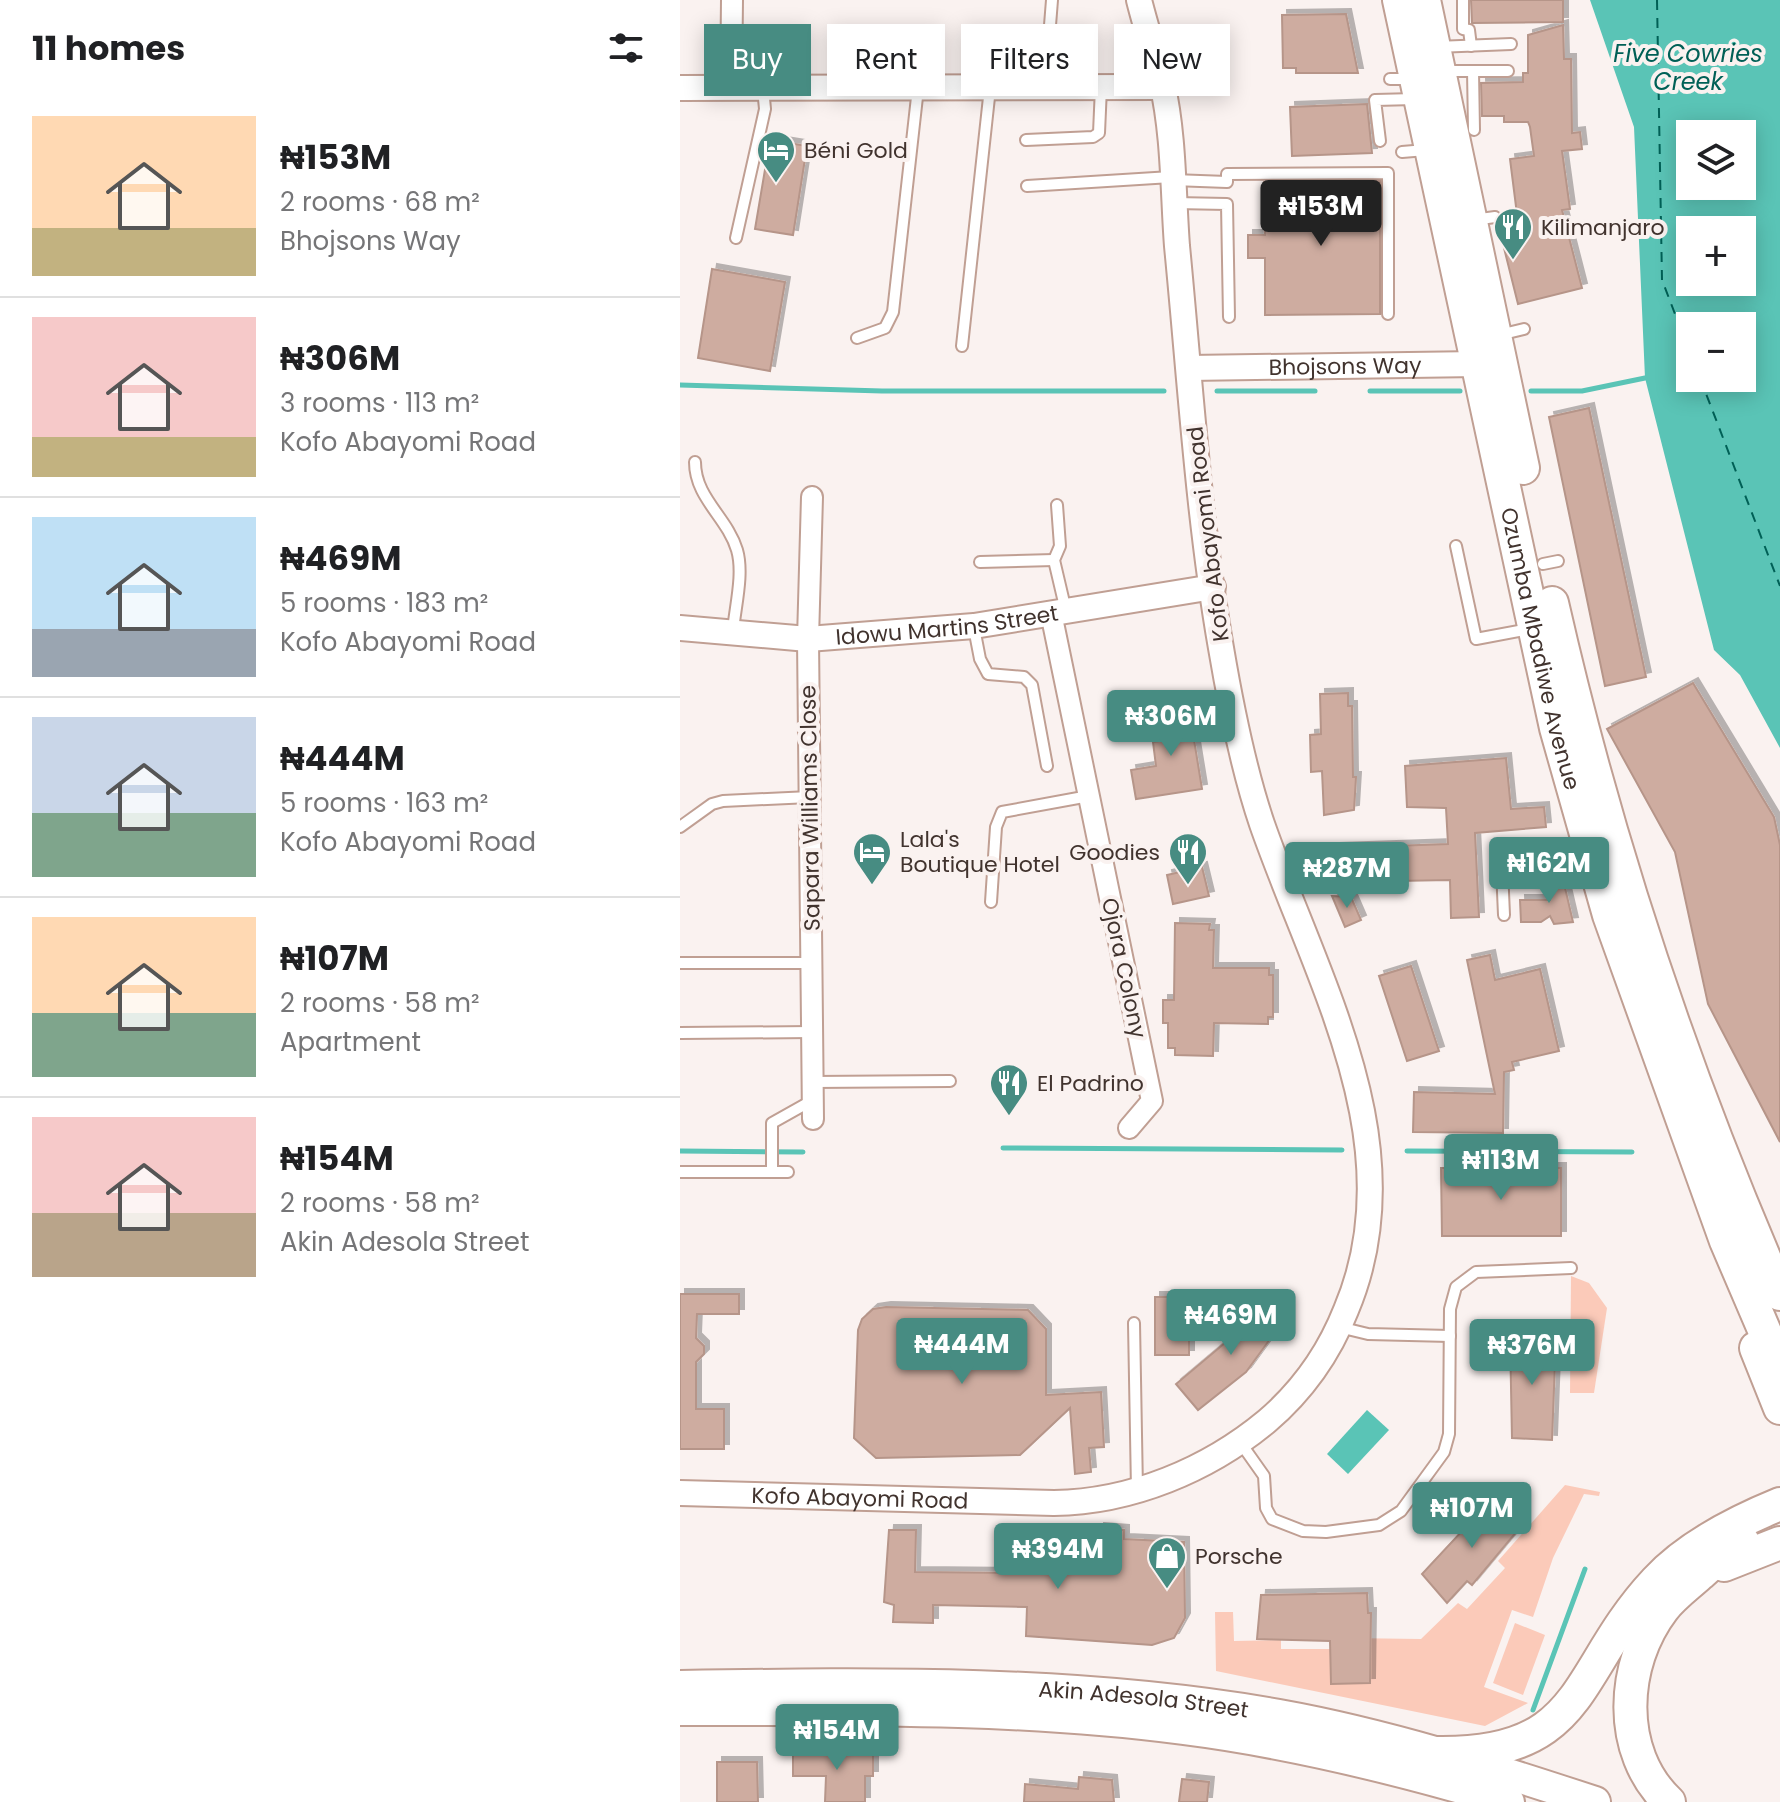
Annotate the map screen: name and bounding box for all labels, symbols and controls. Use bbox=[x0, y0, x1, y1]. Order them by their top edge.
text: 11 homes bbox=[32, 24, 185, 72]
chip: Buy bbox=[704, 24, 811, 96]
chip: Rent bbox=[827, 24, 945, 96]
chip: Filters bbox=[961, 24, 1098, 96]
chip: New bbox=[1114, 24, 1230, 96]
icon: filters bbox=[604, 26, 648, 70]
water label: Five Cowries Creek bbox=[1613, 37, 1763, 98]
map controls bbox=[1676, 120, 1756, 392]
button: layers bbox=[1676, 120, 1756, 200]
hotel icon: Béni Gold bbox=[755, 129, 797, 184]
text: ₦153M bbox=[280, 133, 391, 181]
place label: Béni Gold bbox=[804, 135, 908, 166]
icon: home bbox=[96, 148, 192, 244]
pin: ₦153M bbox=[1265, 180, 1377, 248]
text: 2 rooms · 68 m² bbox=[280, 184, 480, 220]
text: ₦153M bbox=[1278, 188, 1364, 224]
restaurant icon: Kilimanjaro bbox=[1492, 206, 1534, 261]
place label: Kilimanjaro bbox=[1541, 212, 1665, 243]
button: + bbox=[1676, 216, 1756, 296]
text: Bhojsons Way bbox=[280, 223, 461, 259]
button: − bbox=[1676, 312, 1756, 392]
text: ₦306M bbox=[280, 334, 400, 382]
icon: home bbox=[96, 349, 192, 445]
street label: Bhojsons Way bbox=[1268, 349, 1422, 382]
text: 3 rooms · 113 m² bbox=[280, 385, 479, 421]
text: Kofo Abayomi Road bbox=[280, 424, 536, 460]
street label: Kofo Abayomi Road bbox=[1179, 425, 1237, 643]
street label: Ozumba Mbadiwe Avenue bbox=[1493, 505, 1588, 794]
text: ₦469M bbox=[280, 534, 401, 582]
icon: home bbox=[96, 549, 192, 645]
text: 5 rooms · 183 m² bbox=[280, 585, 488, 621]
street label: Idowu Martins Street bbox=[834, 597, 1060, 652]
text: Kofo Abayomi Road bbox=[280, 624, 536, 660]
street label: Sapara Williams Close bbox=[792, 685, 828, 931]
pin: ₦306M bbox=[1115, 690, 1227, 758]
text: ₦306M bbox=[1125, 698, 1217, 734]
text: ₦444M bbox=[280, 734, 405, 782]
icon: home bbox=[96, 749, 192, 845]
text: 5 rooms · 163 m² bbox=[280, 785, 488, 821]
text: Kofo Abayomi Road bbox=[280, 824, 536, 860]
place label: Lala's Boutique Hotel bbox=[900, 824, 1060, 880]
hotel icon: Lala's Boutique Hotel bbox=[851, 831, 893, 886]
restaurant icon: Goodies bbox=[1167, 831, 1209, 886]
place label: Goodies bbox=[1069, 837, 1160, 868]
pin: ₦162M bbox=[1493, 837, 1605, 905]
pin: ₦287M bbox=[1291, 842, 1403, 910]
text: ₦162M bbox=[1507, 845, 1591, 881]
text: ₦287M bbox=[1303, 850, 1391, 886]
street label: Ojora Colony bbox=[1094, 895, 1154, 1042]
text: ₦107M bbox=[280, 934, 389, 982]
icon: home bbox=[96, 949, 192, 1045]
text: 2 rooms · 58 m² bbox=[280, 985, 480, 1021]
text: Apartment bbox=[280, 1024, 421, 1060]
restaurant icon: El Padrino bbox=[988, 1062, 1030, 1117]
place label: El Padrino bbox=[1037, 1068, 1144, 1099]
text: ₦154M bbox=[280, 1134, 394, 1182]
pin: ₦113M bbox=[1445, 1134, 1557, 1202]
text: ₦113M bbox=[1462, 1142, 1540, 1178]
icon: home bbox=[96, 1149, 192, 1245]
text: 2 rooms · 58 m² bbox=[280, 1185, 480, 1221]
text: Akin Adesola Street bbox=[280, 1224, 529, 1260]
pin: ₦469M bbox=[1175, 1289, 1287, 1357]
text: ₦469M bbox=[1185, 1297, 1277, 1333]
pin: ₦444M bbox=[906, 1318, 1018, 1386]
pin: ₦376M bbox=[1476, 1319, 1588, 1387]
text: ₦444M bbox=[914, 1326, 1010, 1362]
text: ₦376M bbox=[1488, 1327, 1576, 1363]
street label: Kofo Abayomi Road bbox=[751, 1479, 969, 1516]
pin: ₦107M bbox=[1416, 1482, 1528, 1550]
text: ₦107M bbox=[1430, 1490, 1514, 1526]
pin: ₦394M bbox=[1002, 1523, 1114, 1591]
text: ₦394M bbox=[1012, 1531, 1104, 1567]
shop icon: Porsche bbox=[1146, 1535, 1188, 1590]
place label: Porsche bbox=[1195, 1541, 1283, 1572]
street label: Akin Adesola Street bbox=[1038, 1673, 1251, 1725]
pin: ₦154M bbox=[781, 1704, 893, 1772]
text: ₦154M bbox=[794, 1712, 880, 1748]

